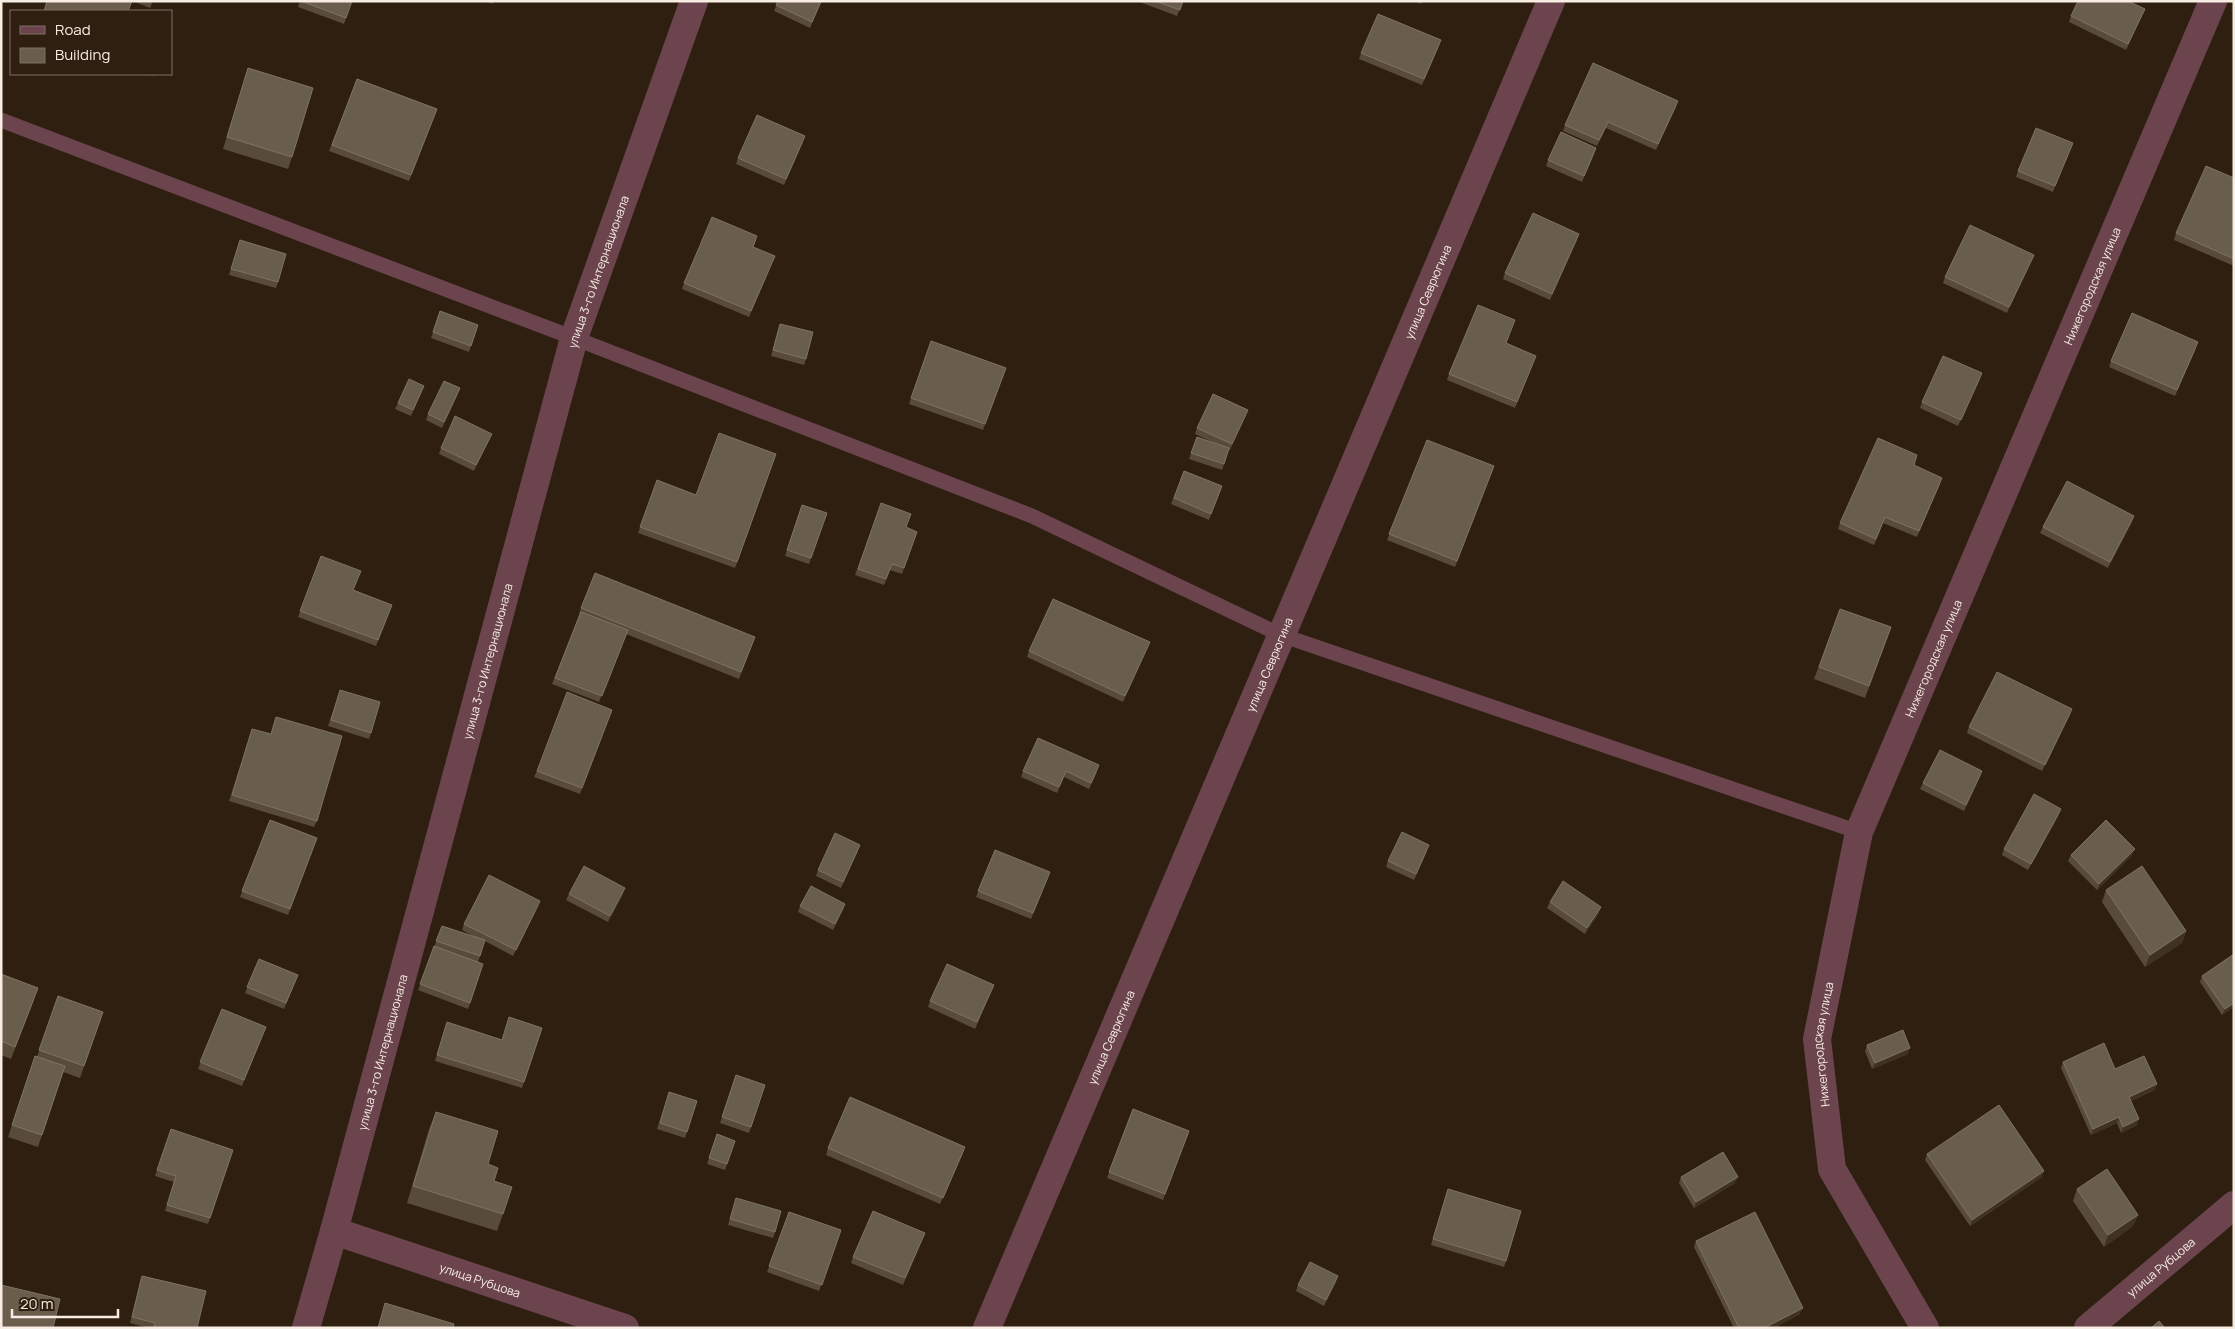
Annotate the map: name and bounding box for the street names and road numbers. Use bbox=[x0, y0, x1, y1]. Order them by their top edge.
street label: улица 3-го Интернационала bbox=[563, 193, 633, 350]
street label: Нижегородская улица bbox=[2059, 224, 2124, 347]
street label: улица Севрюгина bbox=[1400, 242, 1455, 342]
street label: улица 3-го Интернационала bbox=[458, 581, 516, 741]
street label: Нижегородская улица bbox=[1900, 597, 1966, 720]
street label: улица Севрюгина bbox=[1241, 615, 1297, 714]
street label: улица 3-го Интернационала bbox=[353, 972, 411, 1132]
street label: Нижегородская улица bbox=[1808, 980, 1837, 1108]
street label: улица Севрюгина bbox=[1083, 987, 1138, 1087]
street label: улица Рубцова bbox=[2123, 1233, 2198, 1301]
street label: улица Рубцова bbox=[437, 1258, 523, 1301]

